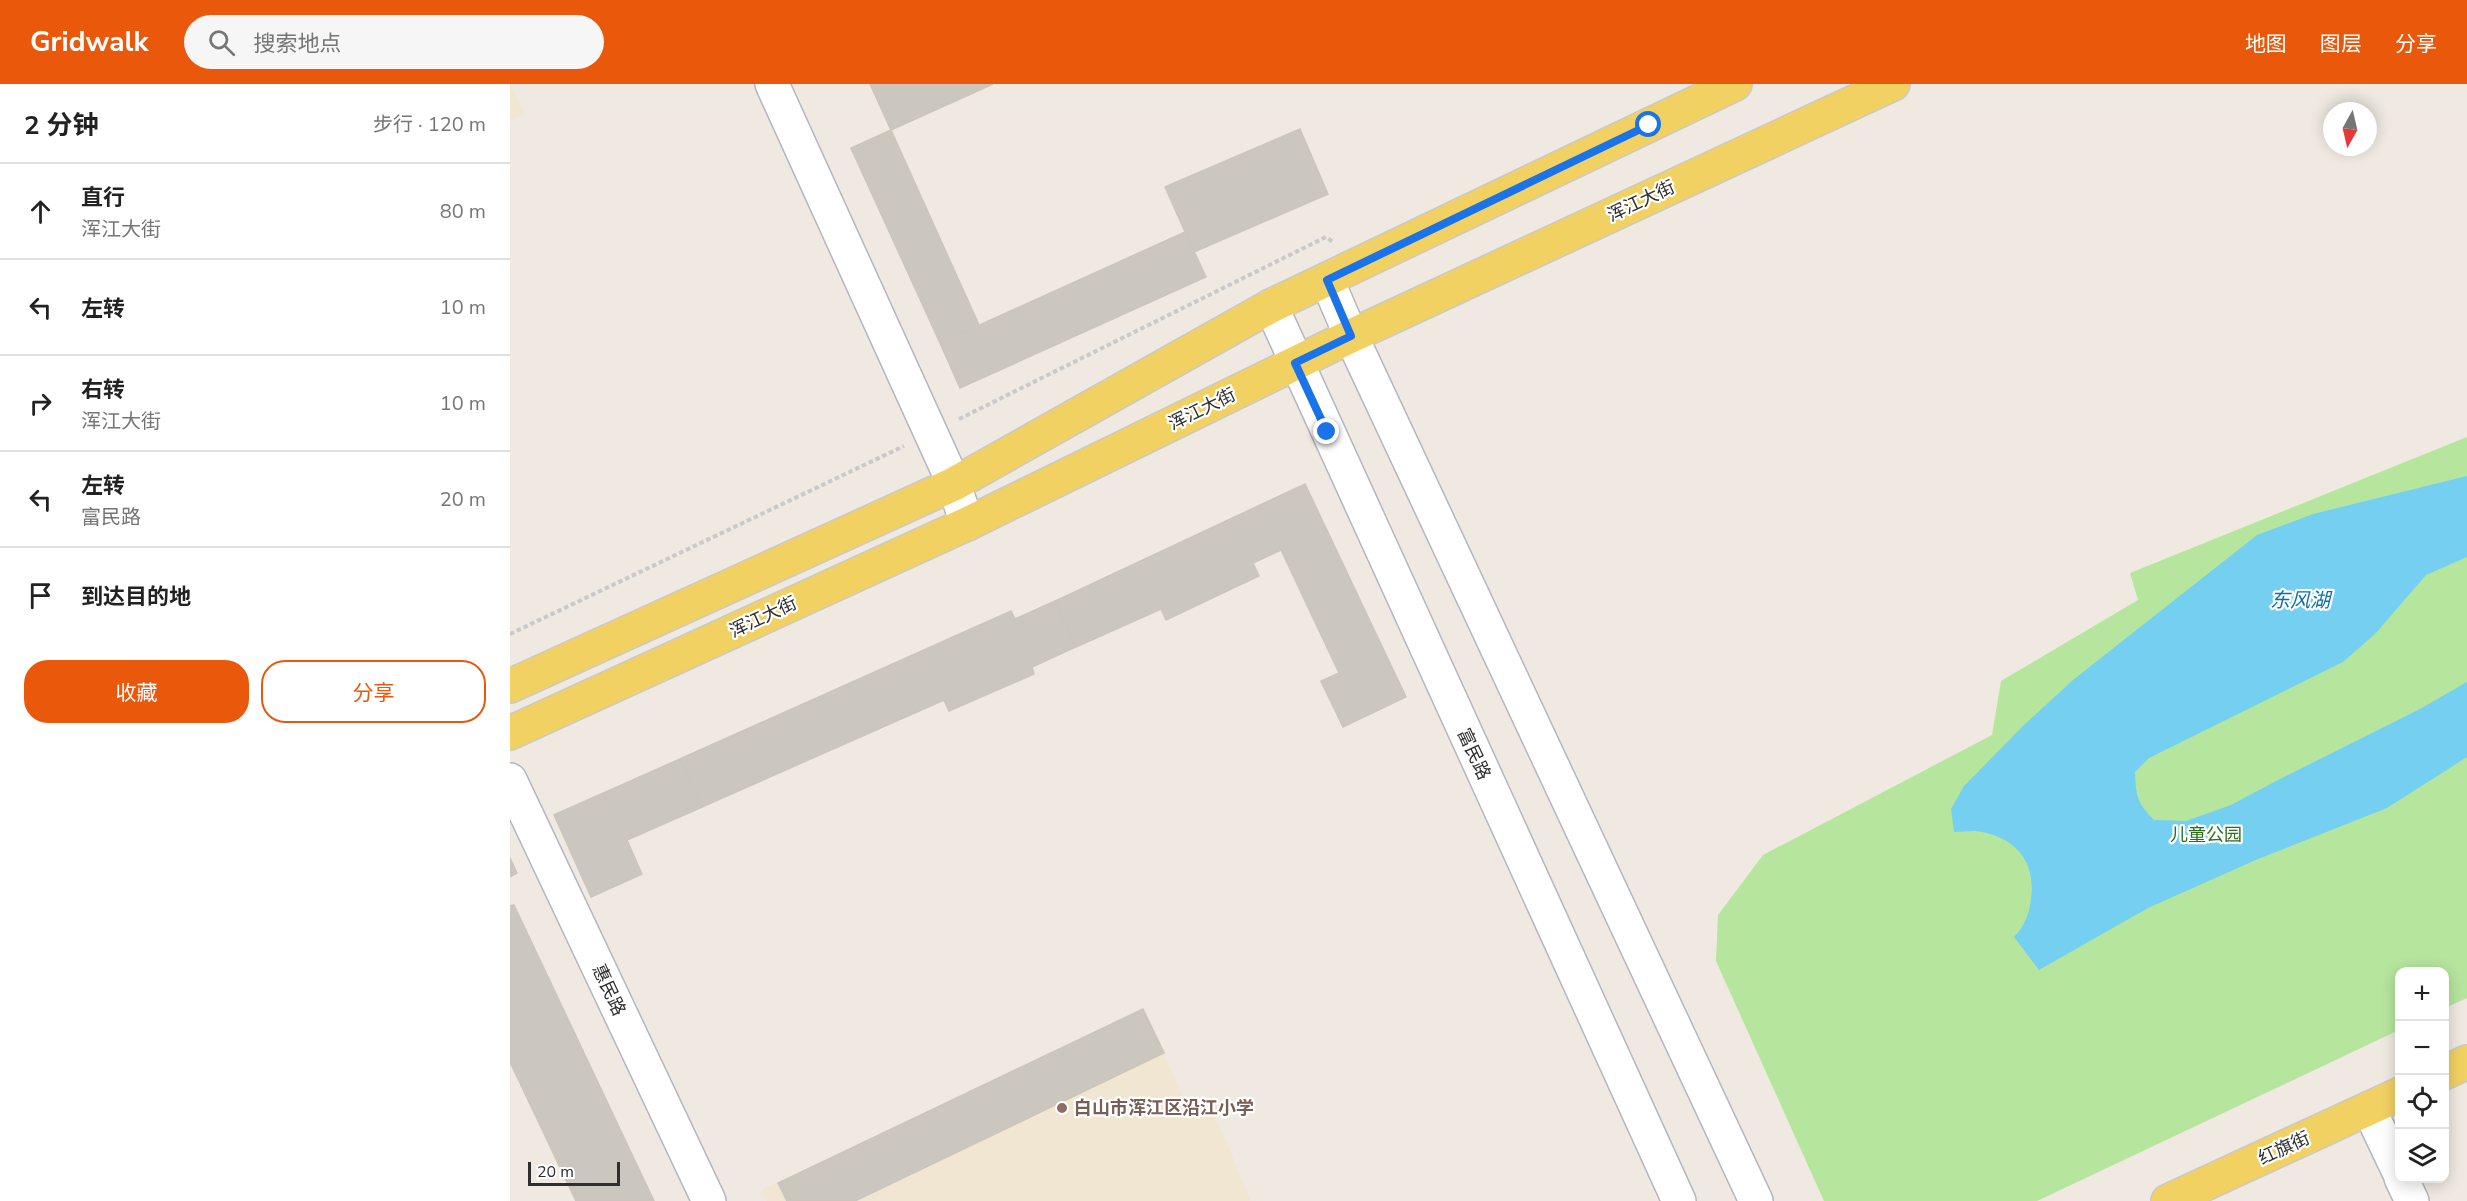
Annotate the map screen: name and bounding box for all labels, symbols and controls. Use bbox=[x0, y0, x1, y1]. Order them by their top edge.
search box bbox=[184, 15, 604, 69]
text: Gridwalk bbox=[30, 23, 148, 61]
icon: search bbox=[205, 26, 238, 59]
text: 搜索地点 bbox=[253, 29, 341, 59]
text: 地图 bbox=[2245, 30, 2287, 58]
text: 图层 bbox=[2320, 30, 2362, 58]
text: 分享 bbox=[2395, 30, 2437, 58]
north arrow bbox=[2323, 102, 2377, 156]
text: 2 分钟 bbox=[24, 108, 99, 143]
text: 步行 · 120 m bbox=[373, 111, 486, 138]
route start bbox=[1635, 111, 1661, 137]
street label: 浑江大街 bbox=[1603, 175, 1679, 227]
text: 直行 bbox=[81, 183, 125, 213]
icon: ahead bbox=[24, 195, 57, 228]
text: 80 m bbox=[440, 198, 486, 225]
text: 浑江大街 bbox=[81, 216, 161, 243]
icon: left bbox=[24, 291, 57, 324]
text: 左转 bbox=[81, 294, 125, 324]
text: 10 m bbox=[440, 294, 486, 321]
text: 右转 bbox=[81, 375, 125, 405]
street label: 浑江大街 bbox=[1164, 382, 1240, 436]
icon: right bbox=[24, 387, 57, 420]
text: 10 m bbox=[440, 390, 486, 417]
text: 浑江大街 bbox=[81, 408, 161, 435]
route end bbox=[1313, 418, 1339, 444]
text: 左转 bbox=[81, 471, 125, 501]
icon: left bbox=[24, 483, 57, 516]
text: 20 m bbox=[440, 486, 486, 513]
text: 富民路 bbox=[81, 504, 141, 531]
icon: arrive bbox=[24, 579, 57, 612]
text: 到达目的地 bbox=[81, 582, 191, 612]
water label: 东风湖 bbox=[2270, 587, 2333, 614]
street label: 浑江大街 bbox=[725, 591, 801, 643]
button: 收藏 bbox=[24, 660, 249, 723]
button: 分享 bbox=[261, 660, 486, 723]
street label: 富民路 bbox=[1452, 724, 1496, 784]
park label: 儿童公园 bbox=[2170, 823, 2242, 847]
street label: 惠民路 bbox=[587, 960, 631, 1020]
map controls bbox=[2395, 967, 2449, 1183]
button: + bbox=[2395, 967, 2449, 1021]
button: − bbox=[2395, 1021, 2449, 1075]
button: locate bbox=[2395, 1075, 2449, 1129]
place label: 白山市浑江区沿江小学 bbox=[1074, 1096, 1254, 1120]
marker: 白山市浑江区沿江小学 bbox=[1055, 1101, 1069, 1115]
street label: 红旗街 bbox=[2254, 1126, 2314, 1170]
button: layers bbox=[2395, 1129, 2449, 1183]
scale bar bbox=[528, 1159, 620, 1186]
text: 20 m bbox=[537, 1161, 574, 1183]

